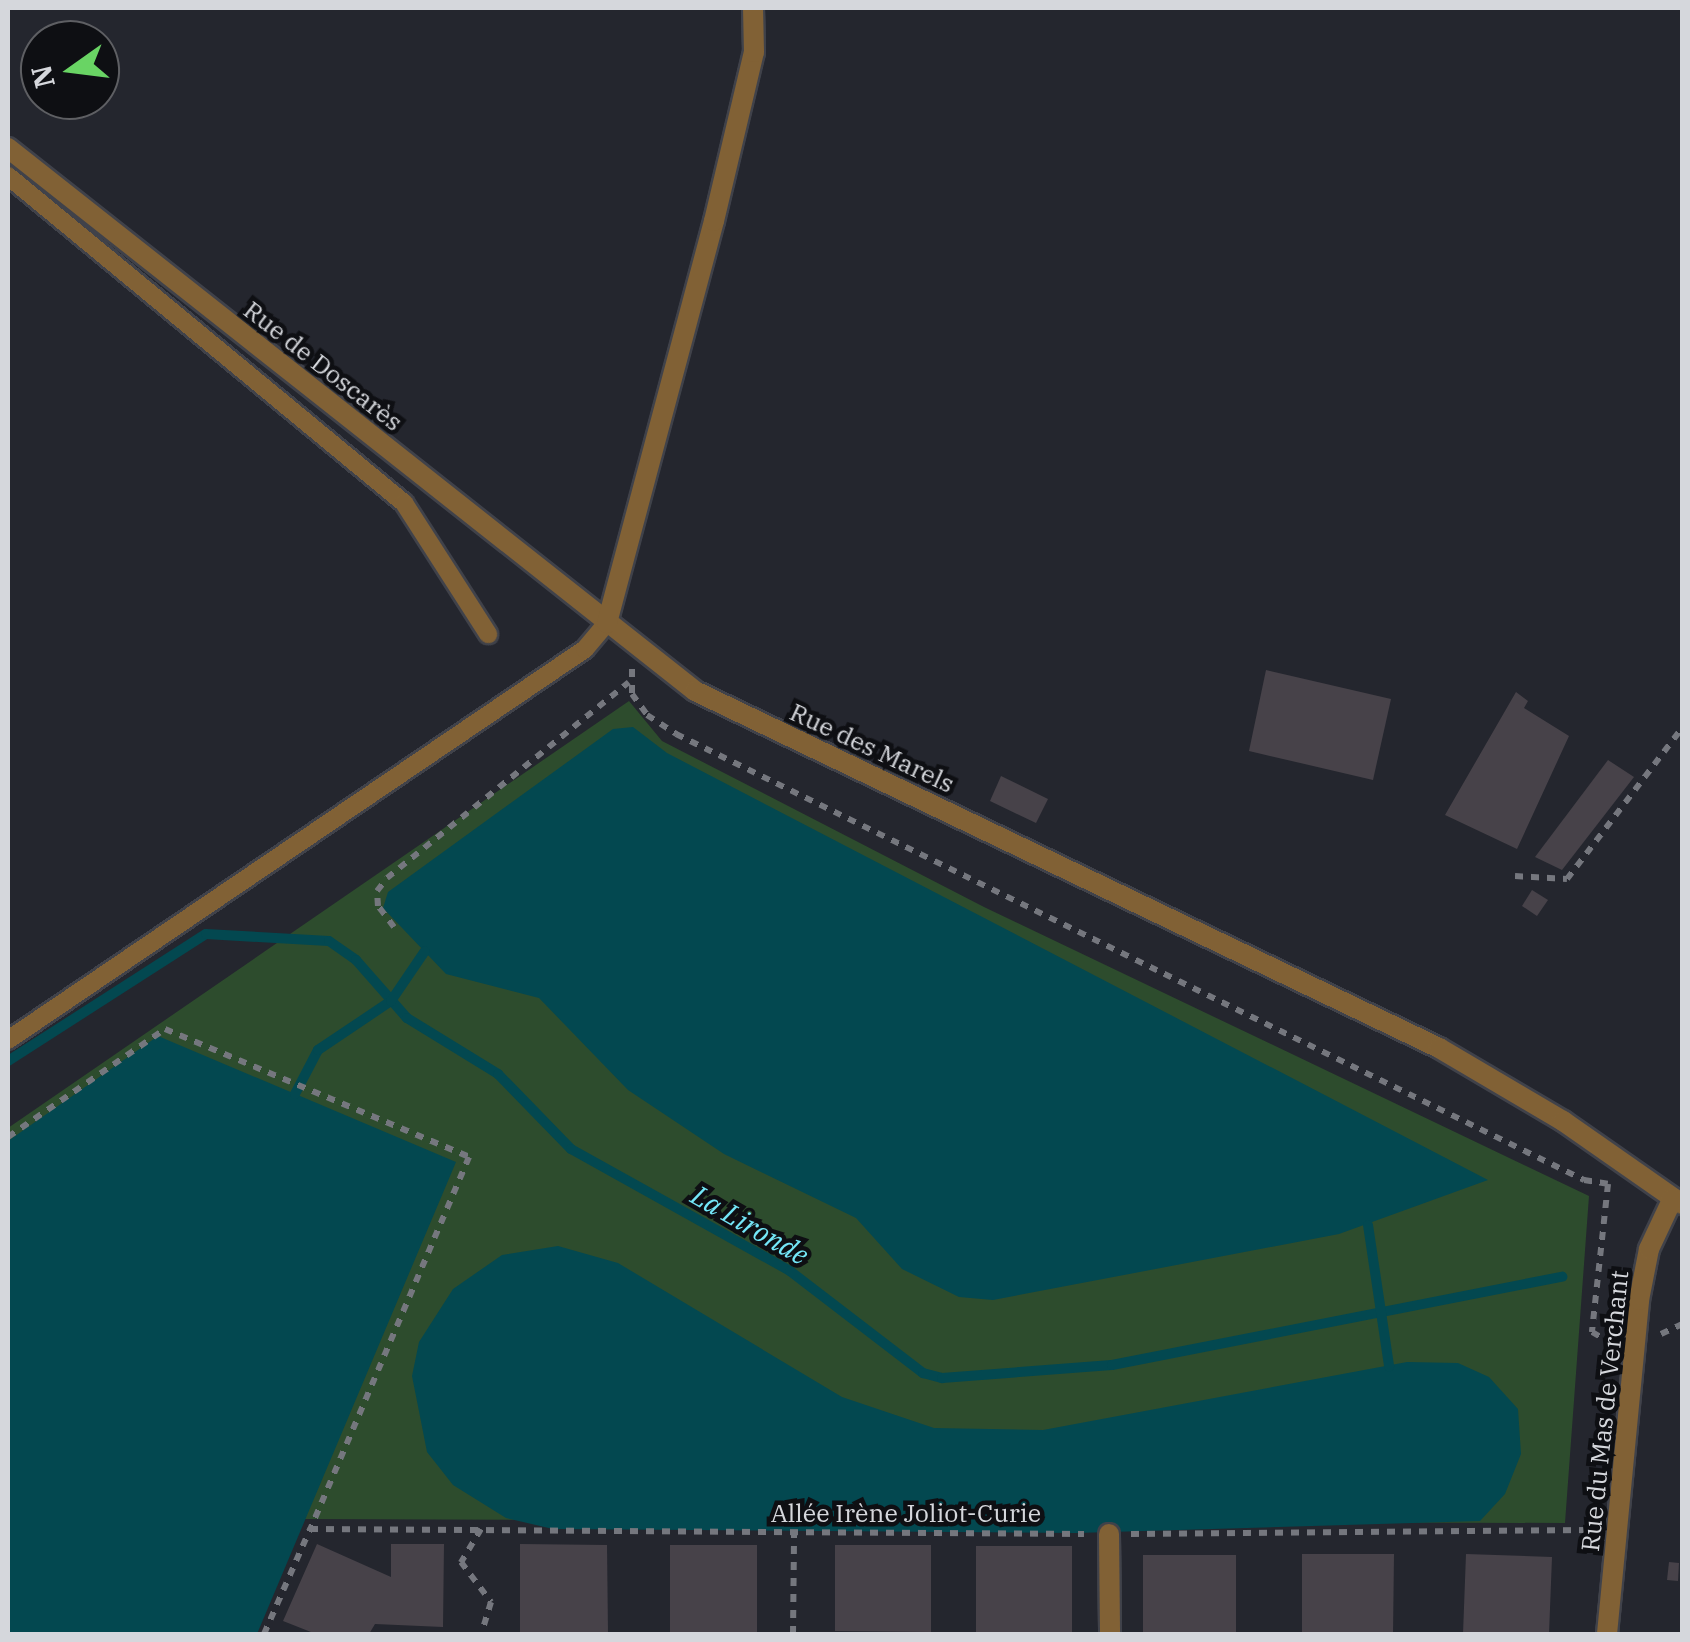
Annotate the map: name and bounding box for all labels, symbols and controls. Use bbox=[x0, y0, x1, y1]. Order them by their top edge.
north arrow bbox=[20, 20, 120, 120]
text: N bbox=[22, 62, 63, 92]
street label: Rue de Doscarès bbox=[238, 295, 408, 437]
street label: Rue des Marels bbox=[785, 697, 959, 799]
water label: La Lironde bbox=[686, 1178, 814, 1272]
street label: Rue du Mas de Verchant bbox=[1575, 1269, 1635, 1553]
street label: Allée Irène Joliot-Curie bbox=[771, 1498, 1041, 1528]

